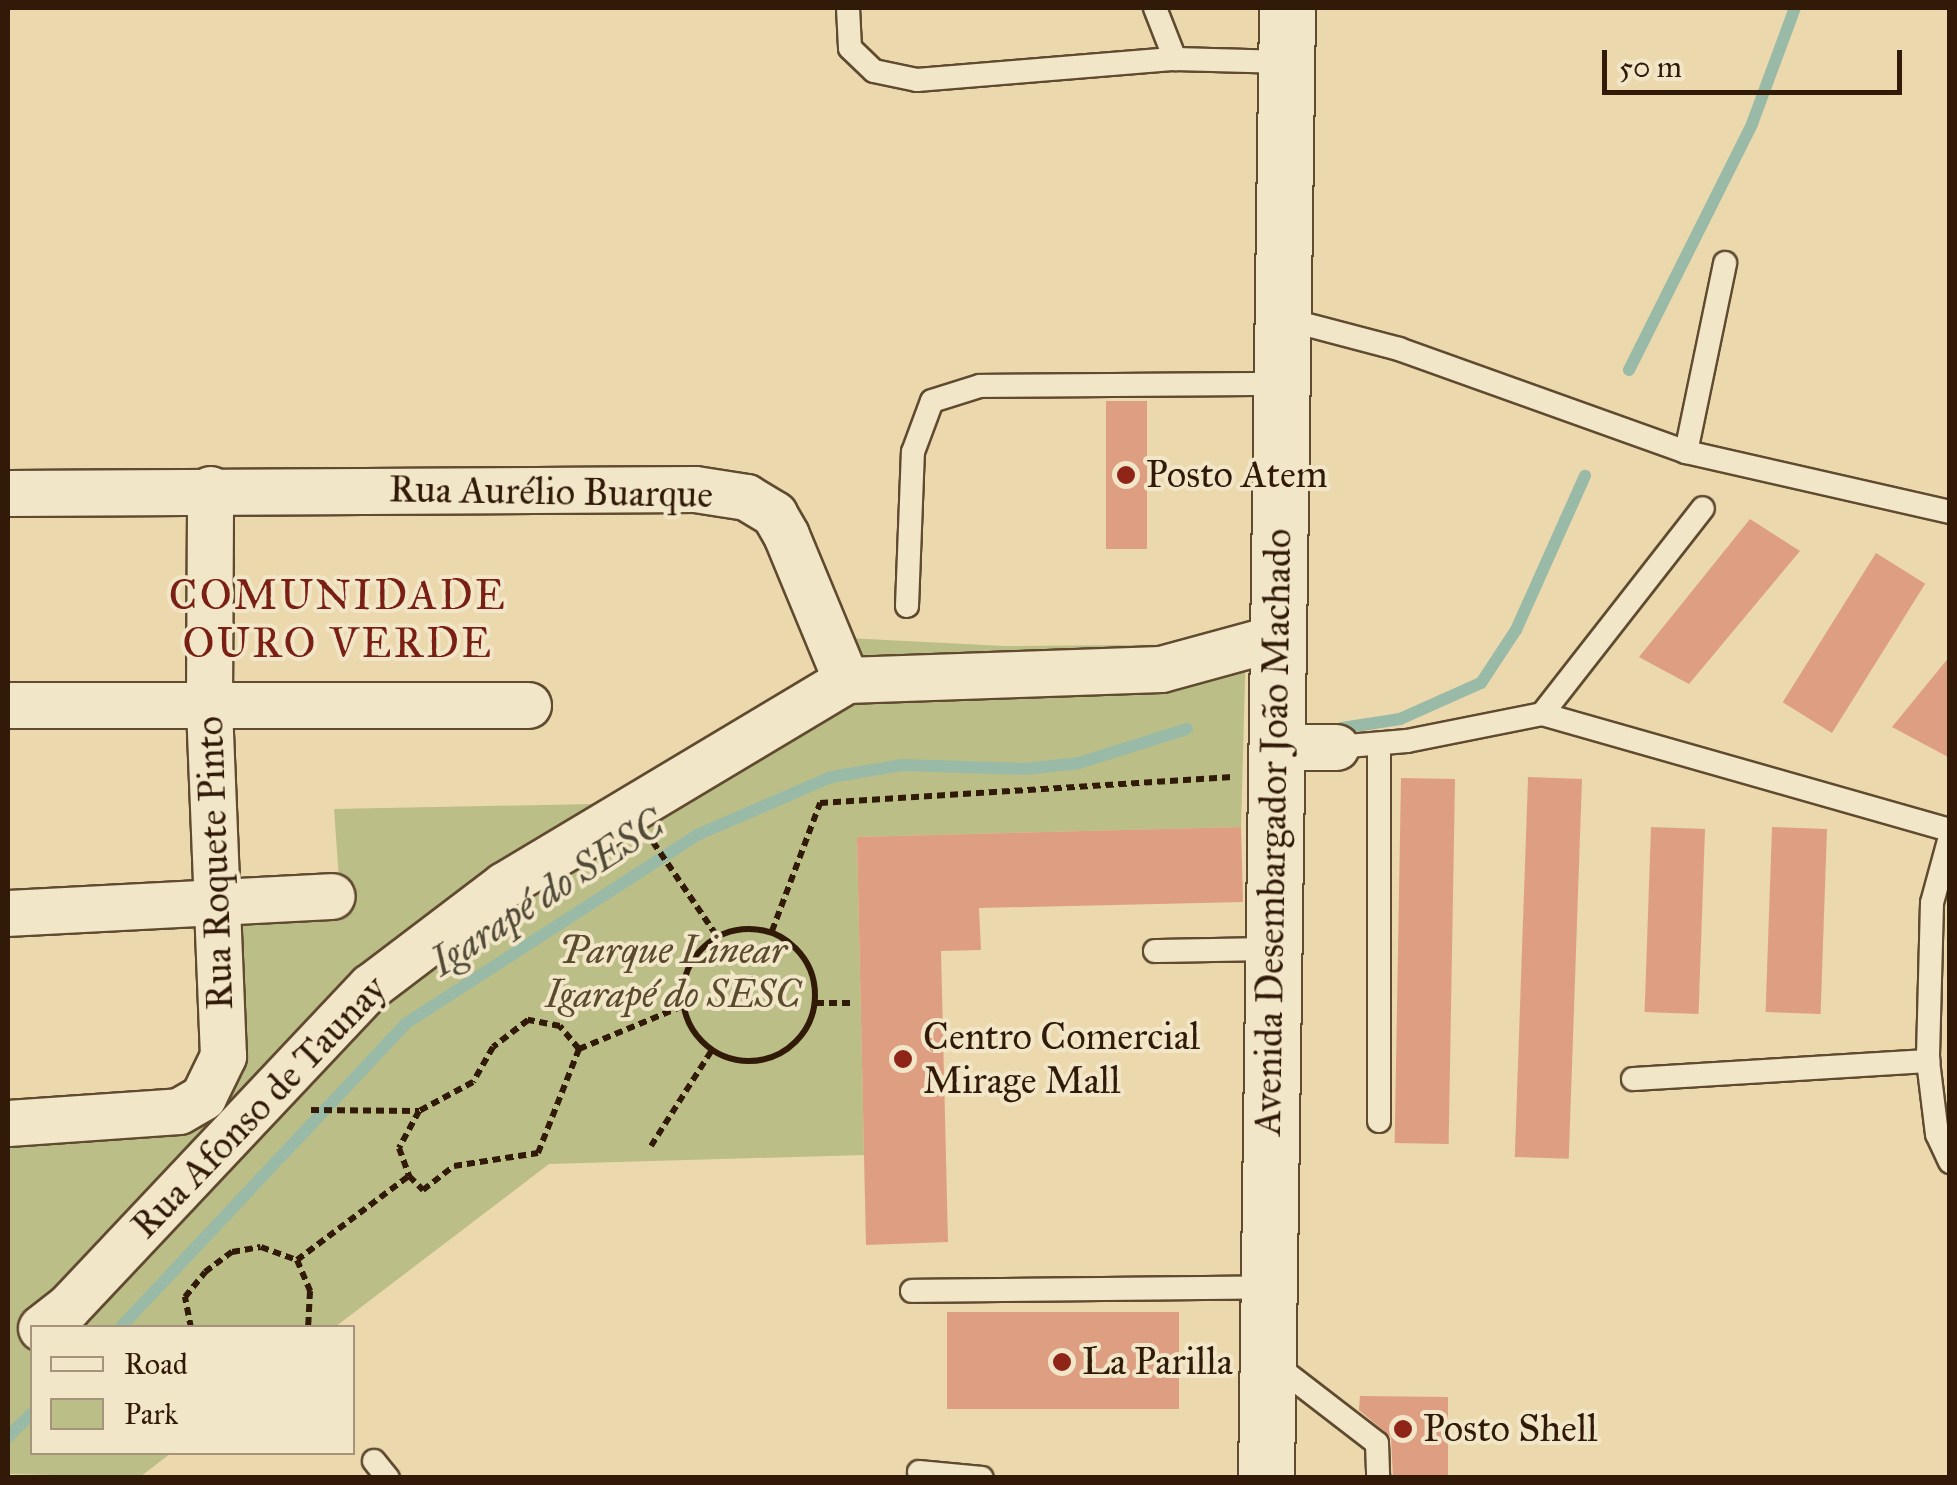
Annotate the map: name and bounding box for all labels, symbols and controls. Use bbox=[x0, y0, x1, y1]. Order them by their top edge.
scale bar bbox=[1607, 30, 1907, 92]
text: 50 m bbox=[1619, 49, 1682, 85]
place label: Posto Atem bbox=[1146, 452, 1328, 498]
marker: Posto Atem bbox=[1115, 464, 1137, 486]
street label: Rua Aurélio Buarque bbox=[389, 466, 713, 518]
street label: Avenida Desembargador João Machado bbox=[1245, 528, 1301, 1136]
district label: COMUNIDADE OURO VERDE bbox=[169, 570, 507, 668]
street label: Rua Roquete Pinto bbox=[187, 715, 243, 1011]
water label: Igarapé do SESC bbox=[421, 800, 673, 986]
park label: Parque Linear Igarapé do SESC bbox=[546, 928, 800, 1018]
street label: Rua Afonso de Taunay bbox=[122, 966, 396, 1248]
place label: Centro Comercial Mirage Mall bbox=[923, 1014, 1200, 1104]
marker: Centro Comercial Mirage Mall bbox=[892, 1048, 914, 1070]
legend bbox=[30, 1325, 355, 1455]
place label: La Parilla bbox=[1082, 1339, 1233, 1385]
text: Road bbox=[124, 1346, 188, 1382]
marker: La Parilla bbox=[1051, 1351, 1073, 1373]
text: Park bbox=[124, 1396, 178, 1432]
place label: Posto Shell bbox=[1423, 1406, 1597, 1452]
marker: Posto Shell bbox=[1392, 1418, 1414, 1440]

